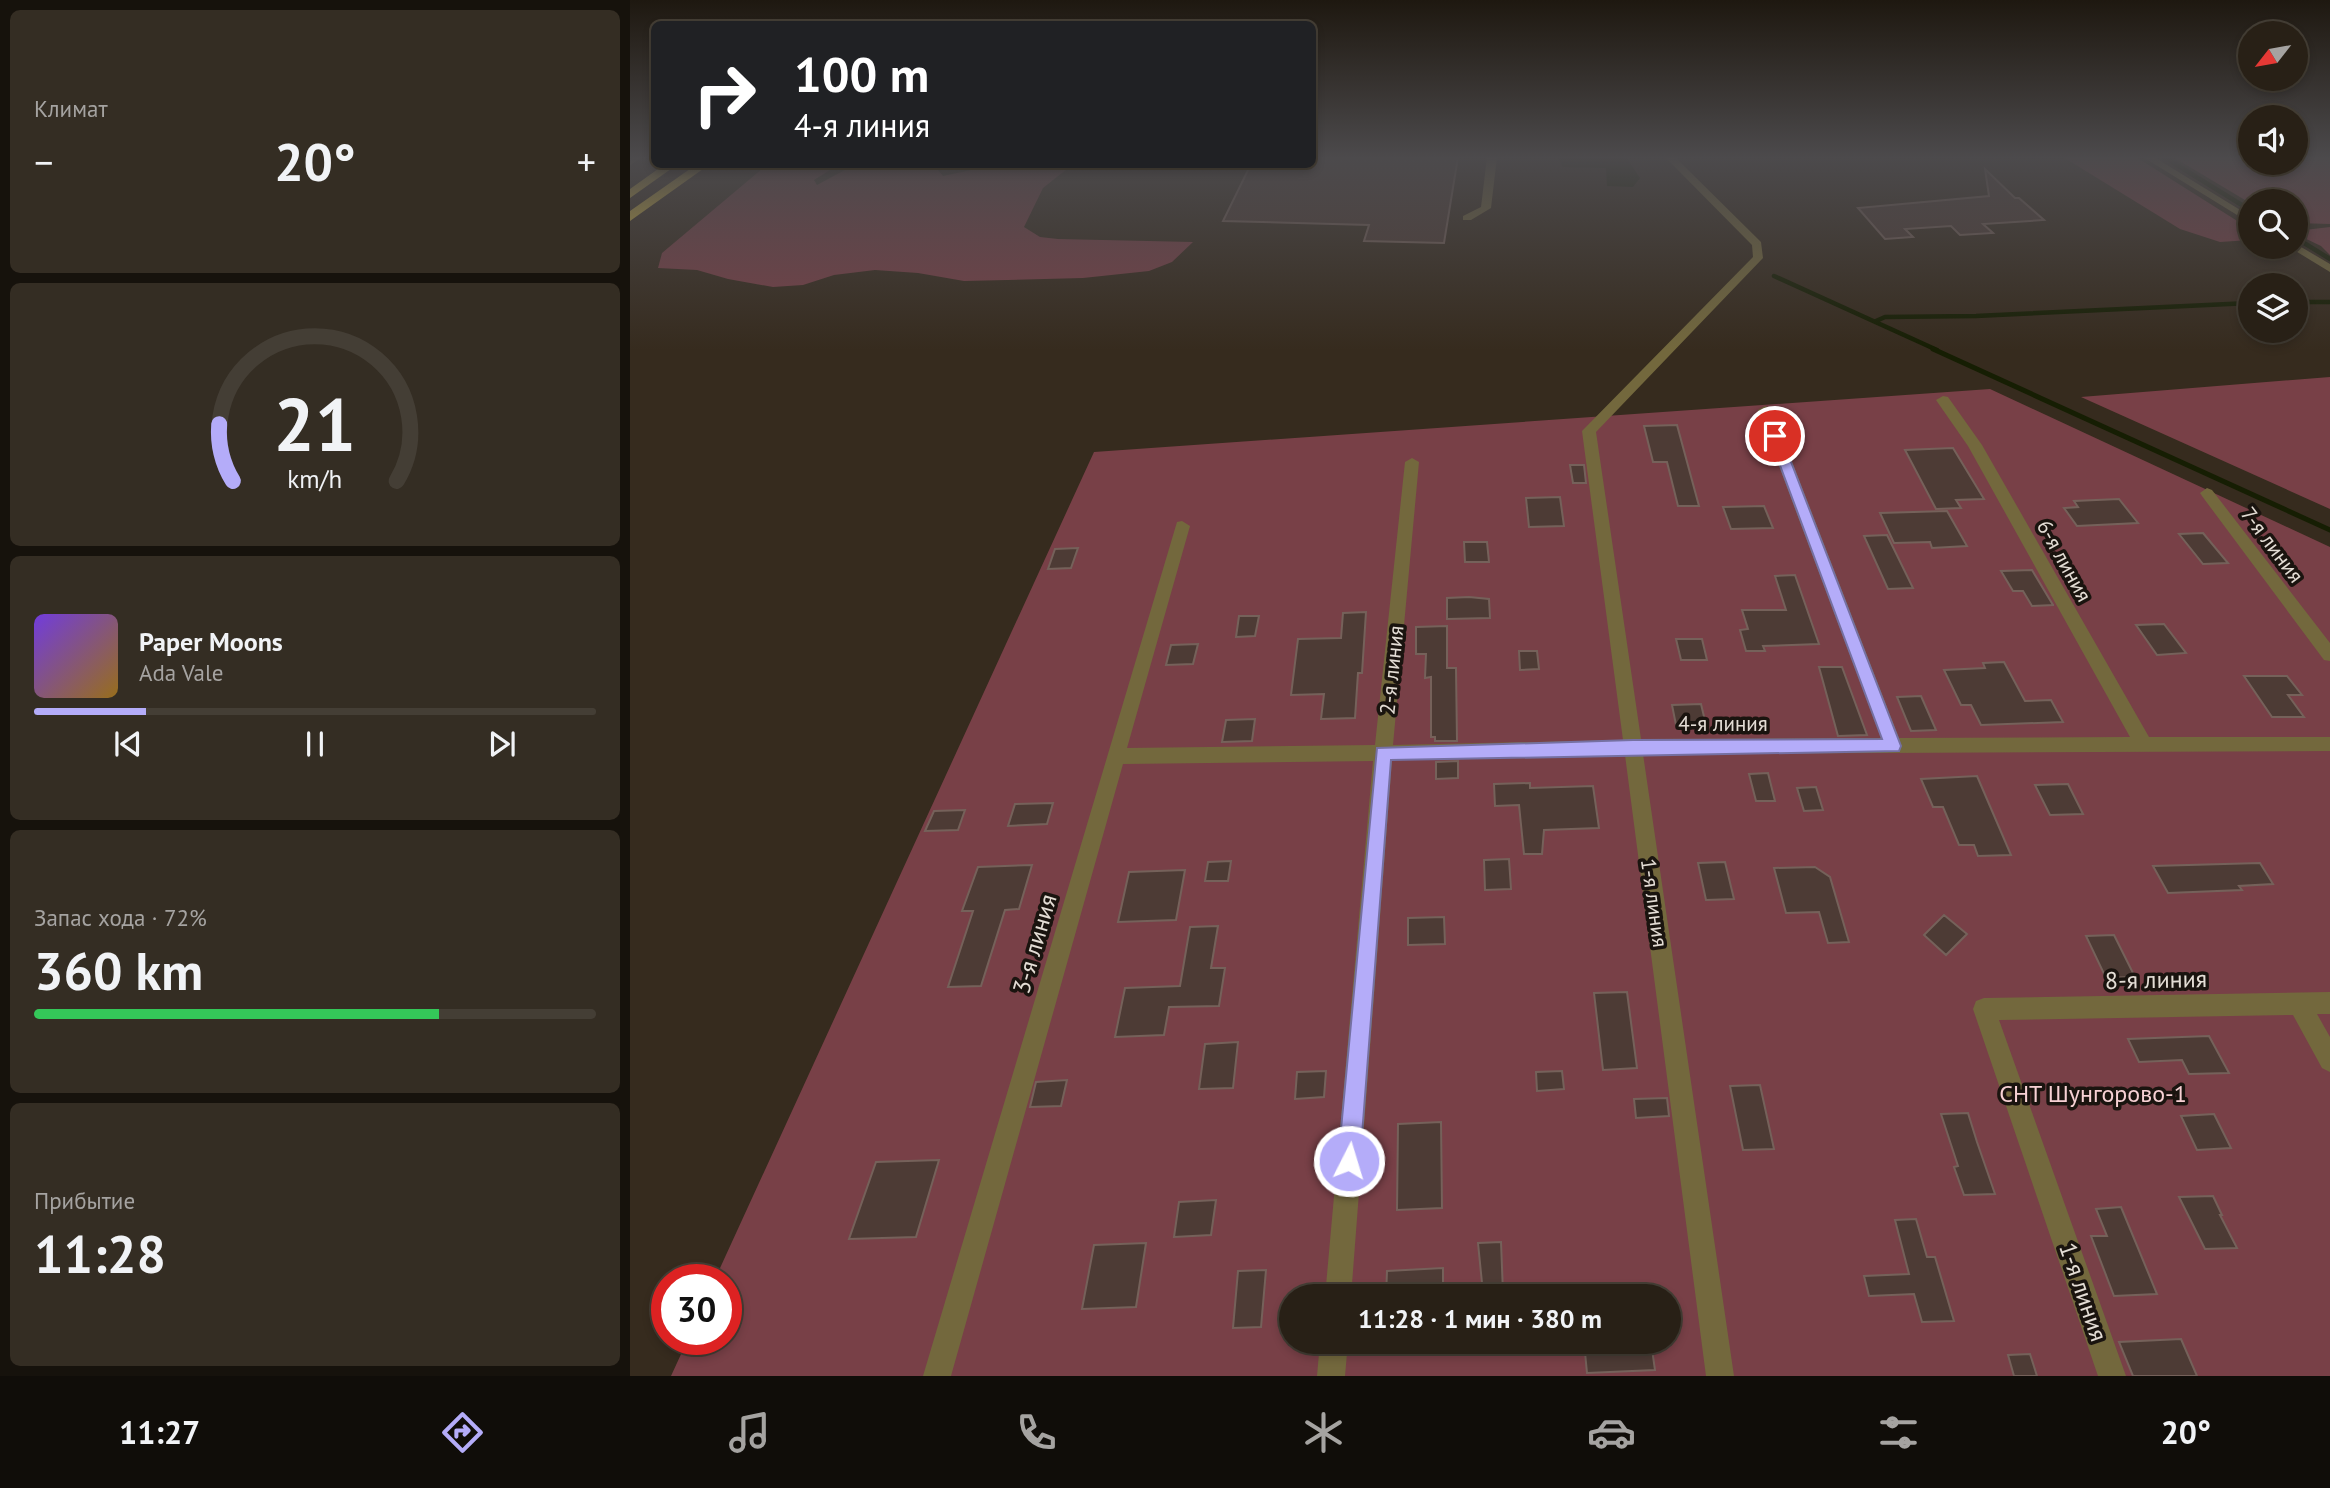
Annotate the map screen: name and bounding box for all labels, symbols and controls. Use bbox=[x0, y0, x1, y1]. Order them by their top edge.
north arrow bbox=[2238, 21, 2308, 91]
map controls bbox=[2238, 21, 2308, 343]
text: 100 m bbox=[794, 42, 929, 106]
icon: right bbox=[679, 49, 770, 140]
text: Климат bbox=[34, 94, 108, 123]
text: 4-я линия bbox=[794, 104, 930, 146]
button: sound bbox=[2238, 105, 2308, 175]
text: 20° bbox=[274, 128, 356, 195]
text: − bbox=[34, 137, 53, 186]
text: + bbox=[577, 137, 596, 186]
button: search bbox=[2238, 189, 2308, 259]
button: layers bbox=[2238, 273, 2308, 343]
text: 21 bbox=[274, 377, 356, 471]
pin bbox=[1745, 406, 1805, 466]
icon: arrive bbox=[1756, 417, 1794, 455]
text: km/h bbox=[288, 463, 342, 495]
street label: 7-я линия bbox=[2235, 501, 2310, 588]
street label: 6-я линия bbox=[2031, 515, 2098, 606]
street label: 2-я линия bbox=[1373, 624, 1410, 716]
text: Paper Moons bbox=[139, 625, 283, 658]
text: Ada Vale bbox=[139, 658, 223, 687]
street label: 4-я линия bbox=[1678, 710, 1768, 737]
icon: previous bbox=[109, 725, 147, 763]
icon: pause bbox=[296, 725, 334, 763]
icon: next bbox=[483, 725, 521, 763]
street label: 1-я линия bbox=[1635, 857, 1674, 949]
street label: 3-я линия bbox=[1006, 890, 1064, 997]
text: Запас хода · 72% bbox=[34, 903, 207, 932]
text: 360 km bbox=[34, 937, 203, 1004]
street label: 8-я линия bbox=[2105, 963, 2207, 996]
park label: СНТ Шунгорово-1 bbox=[1999, 1078, 2187, 1109]
position arrow bbox=[1312, 1124, 1386, 1198]
text: Прибытие bbox=[34, 1186, 135, 1215]
text: 11:28 bbox=[34, 1220, 166, 1287]
street label: 1-я линия bbox=[2052, 1238, 2115, 1345]
speed limit sign: 30 bbox=[651, 1264, 742, 1355]
text: 11:28 · 1 мин · 380 m bbox=[1358, 1302, 1602, 1335]
icon: directions bbox=[438, 1408, 487, 1457]
icon: music bbox=[725, 1408, 774, 1457]
icon: phone bbox=[1012, 1408, 1061, 1457]
icon: climate bbox=[1299, 1408, 1348, 1457]
icon: car bbox=[1587, 1408, 1636, 1457]
icon: filters bbox=[1874, 1408, 1923, 1457]
text: 11:27 bbox=[119, 1411, 200, 1453]
text: 20° bbox=[2161, 1411, 2211, 1453]

